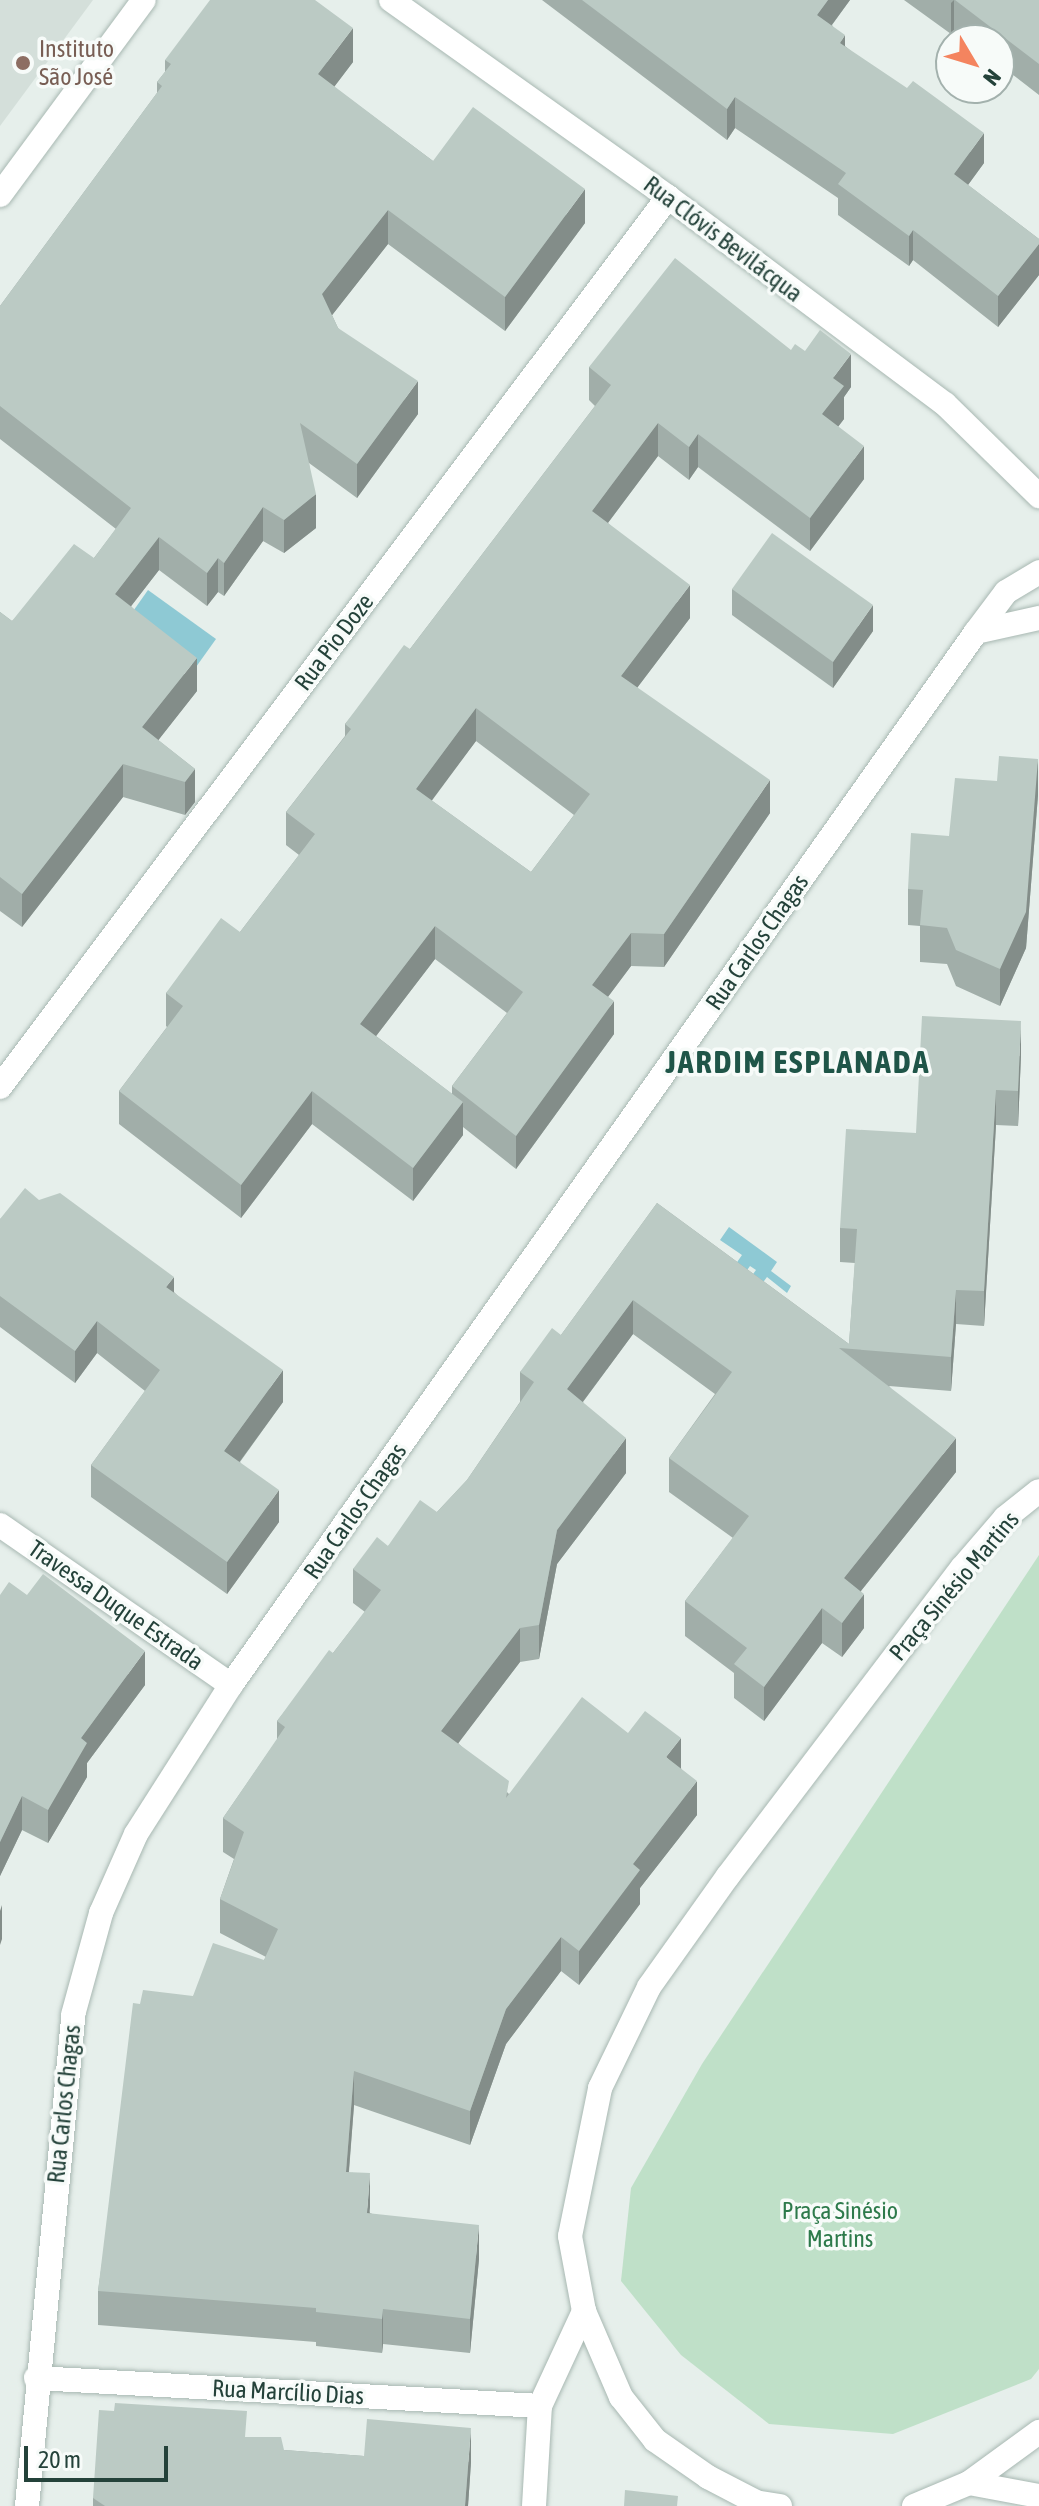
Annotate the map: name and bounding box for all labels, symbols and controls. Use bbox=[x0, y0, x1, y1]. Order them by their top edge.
north arrow bbox=[935, 24, 1015, 104]
place label: Instituto São José bbox=[39, 35, 114, 91]
marker: Instituto São José bbox=[14, 54, 32, 72]
text: N bbox=[978, 64, 1007, 91]
street label: Rua Clóvis Bevilácqua bbox=[638, 170, 808, 308]
street label: Rua Pio Doze bbox=[288, 588, 380, 696]
street label: Rua Carlos Chagas bbox=[700, 868, 814, 1016]
district label: JARDIM ESPLANADA bbox=[666, 1043, 930, 1081]
street label: Rua Carlos Chagas bbox=[298, 1437, 412, 1585]
street label: Praça Sinésio Martins bbox=[883, 1505, 1025, 1667]
street label: Travessa Duque Estrada bbox=[23, 1534, 209, 1676]
street label: Rua Carlos Chagas bbox=[41, 2023, 87, 2185]
park label: Praça Sinésio Martins bbox=[782, 2197, 898, 2253]
street label: Rua Marcílio Dias bbox=[211, 2374, 365, 2410]
scale bar bbox=[28, 2430, 172, 2480]
text: 20 m bbox=[38, 2446, 81, 2473]

